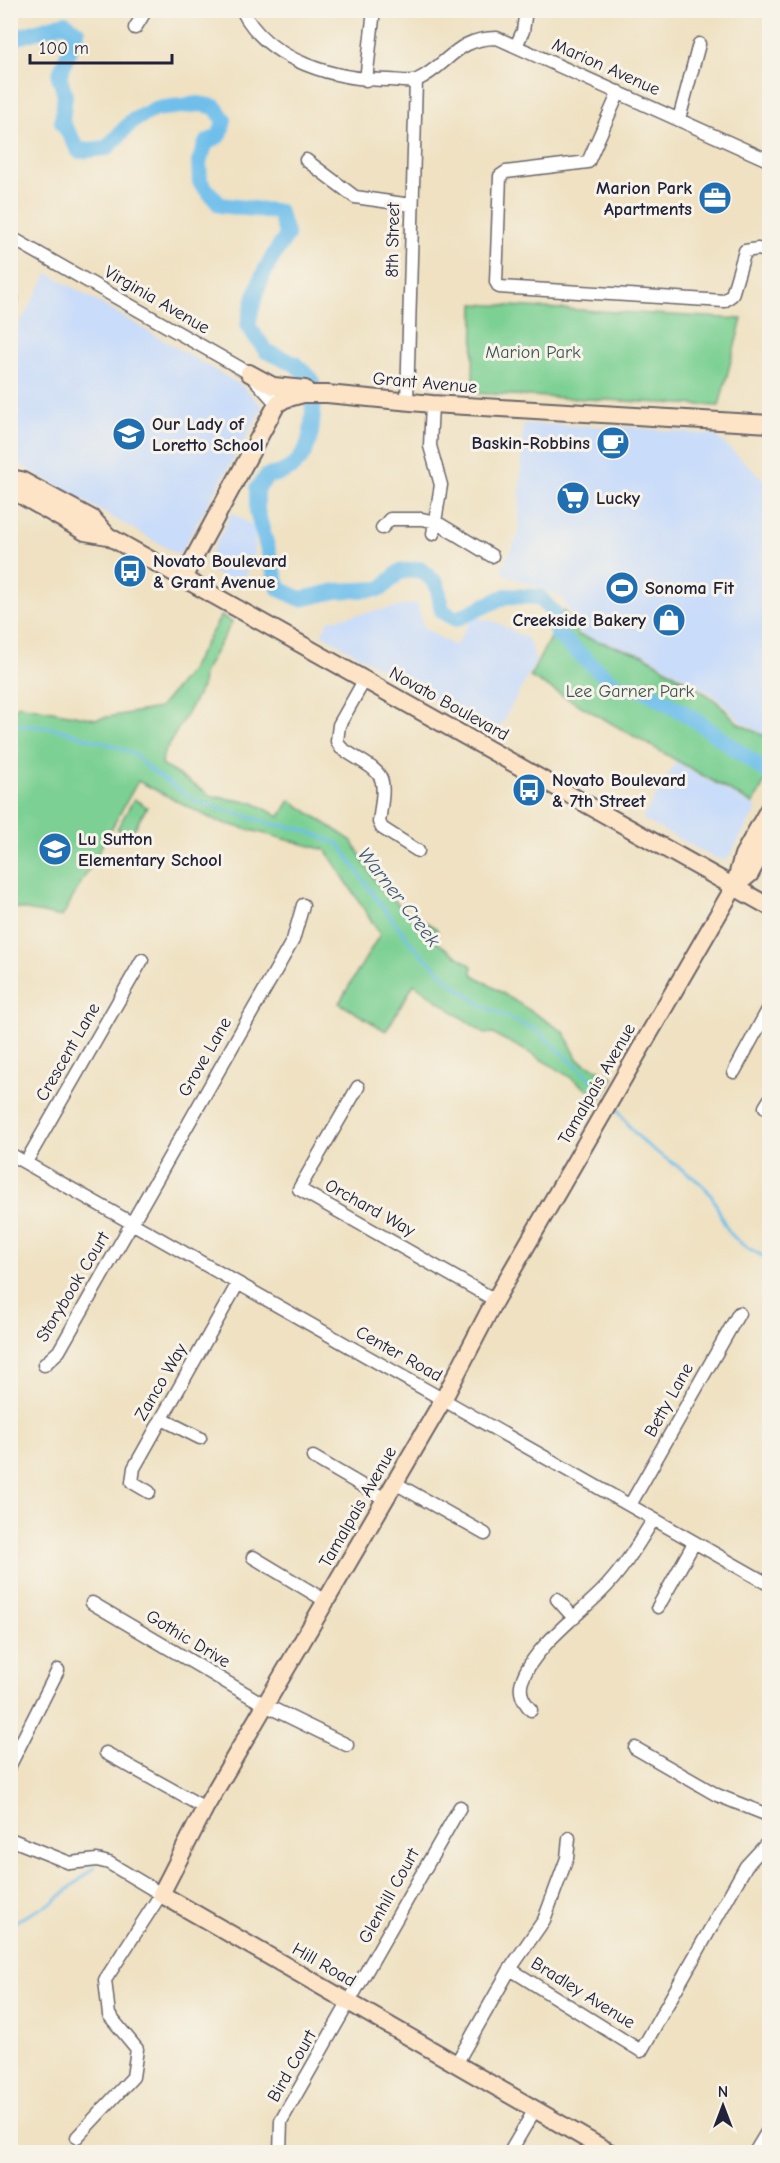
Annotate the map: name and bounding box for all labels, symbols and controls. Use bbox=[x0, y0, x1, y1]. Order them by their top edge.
scale bar bbox=[30, 27, 172, 65]
street label: Marion Avenue bbox=[549, 34, 663, 100]
text: 100 m bbox=[39, 38, 89, 59]
place label: Marion Park Apartments bbox=[596, 178, 692, 220]
office icon: Marion Park Apartments bbox=[697, 180, 733, 216]
street label: 8th Street bbox=[382, 201, 404, 278]
street label: Virginia Avenue bbox=[101, 261, 213, 339]
park label: Marion Park bbox=[485, 342, 581, 363]
street label: Grant Avenue bbox=[372, 368, 478, 398]
place label: Our Lady of Loretto School bbox=[152, 414, 264, 456]
school or university icon: Our Lady of Loretto School bbox=[111, 416, 147, 452]
cafe icon: Baskin-Robbins bbox=[595, 425, 631, 461]
place label: Baskin-Robbins bbox=[471, 433, 590, 454]
supermarket icon: Lucky bbox=[555, 480, 591, 516]
place label: Lucky bbox=[596, 488, 641, 509]
place label: Novato Boulevard & Grant Avenue bbox=[153, 551, 287, 593]
bus stop icon: Novato Boulevard & Grant Avenue bbox=[112, 553, 148, 589]
sports icon: Sonoma Fit bbox=[604, 570, 640, 606]
place label: Sonoma Fit bbox=[645, 578, 735, 599]
shop icon: Creekside Bakery bbox=[651, 602, 687, 638]
place label: Creekside Bakery bbox=[512, 610, 647, 631]
street label: Novato Boulevard bbox=[386, 663, 512, 745]
park label: Lee Garner Park bbox=[566, 681, 695, 702]
place label: Novato Boulevard & 7th Street bbox=[552, 770, 686, 812]
bus stop icon: Novato Boulevard & 7th Street bbox=[511, 772, 547, 808]
place label: Lu Sutton Elementary School bbox=[78, 829, 222, 871]
school or university icon: Lu Sutton Elementary School bbox=[37, 831, 73, 867]
water label: Warner Creek bbox=[353, 843, 445, 952]
street label: Crescent Lane bbox=[31, 999, 105, 1105]
street label: Grove Lane bbox=[174, 1014, 236, 1100]
street label: Tamalpais Avenue bbox=[554, 1020, 640, 1148]
street label: Orchard Way bbox=[321, 1175, 420, 1242]
street label: Storybook Court bbox=[32, 1227, 115, 1346]
street label: Center Road bbox=[352, 1322, 446, 1386]
street label: Zanco Way bbox=[130, 1339, 192, 1424]
street label: Betty Lane bbox=[640, 1359, 698, 1441]
street label: Tamalpais Avenue bbox=[315, 1443, 401, 1571]
street label: Gothic Drive bbox=[142, 1606, 234, 1672]
street label: Glenhill Court bbox=[354, 1844, 424, 1947]
street label: Hill Road bbox=[289, 1938, 359, 1992]
street label: Bradley Avenue bbox=[527, 1953, 639, 2033]
street label: Bird Court bbox=[263, 2026, 321, 2106]
north arrow bbox=[693, 2076, 753, 2136]
text: N bbox=[718, 2083, 728, 2101]

